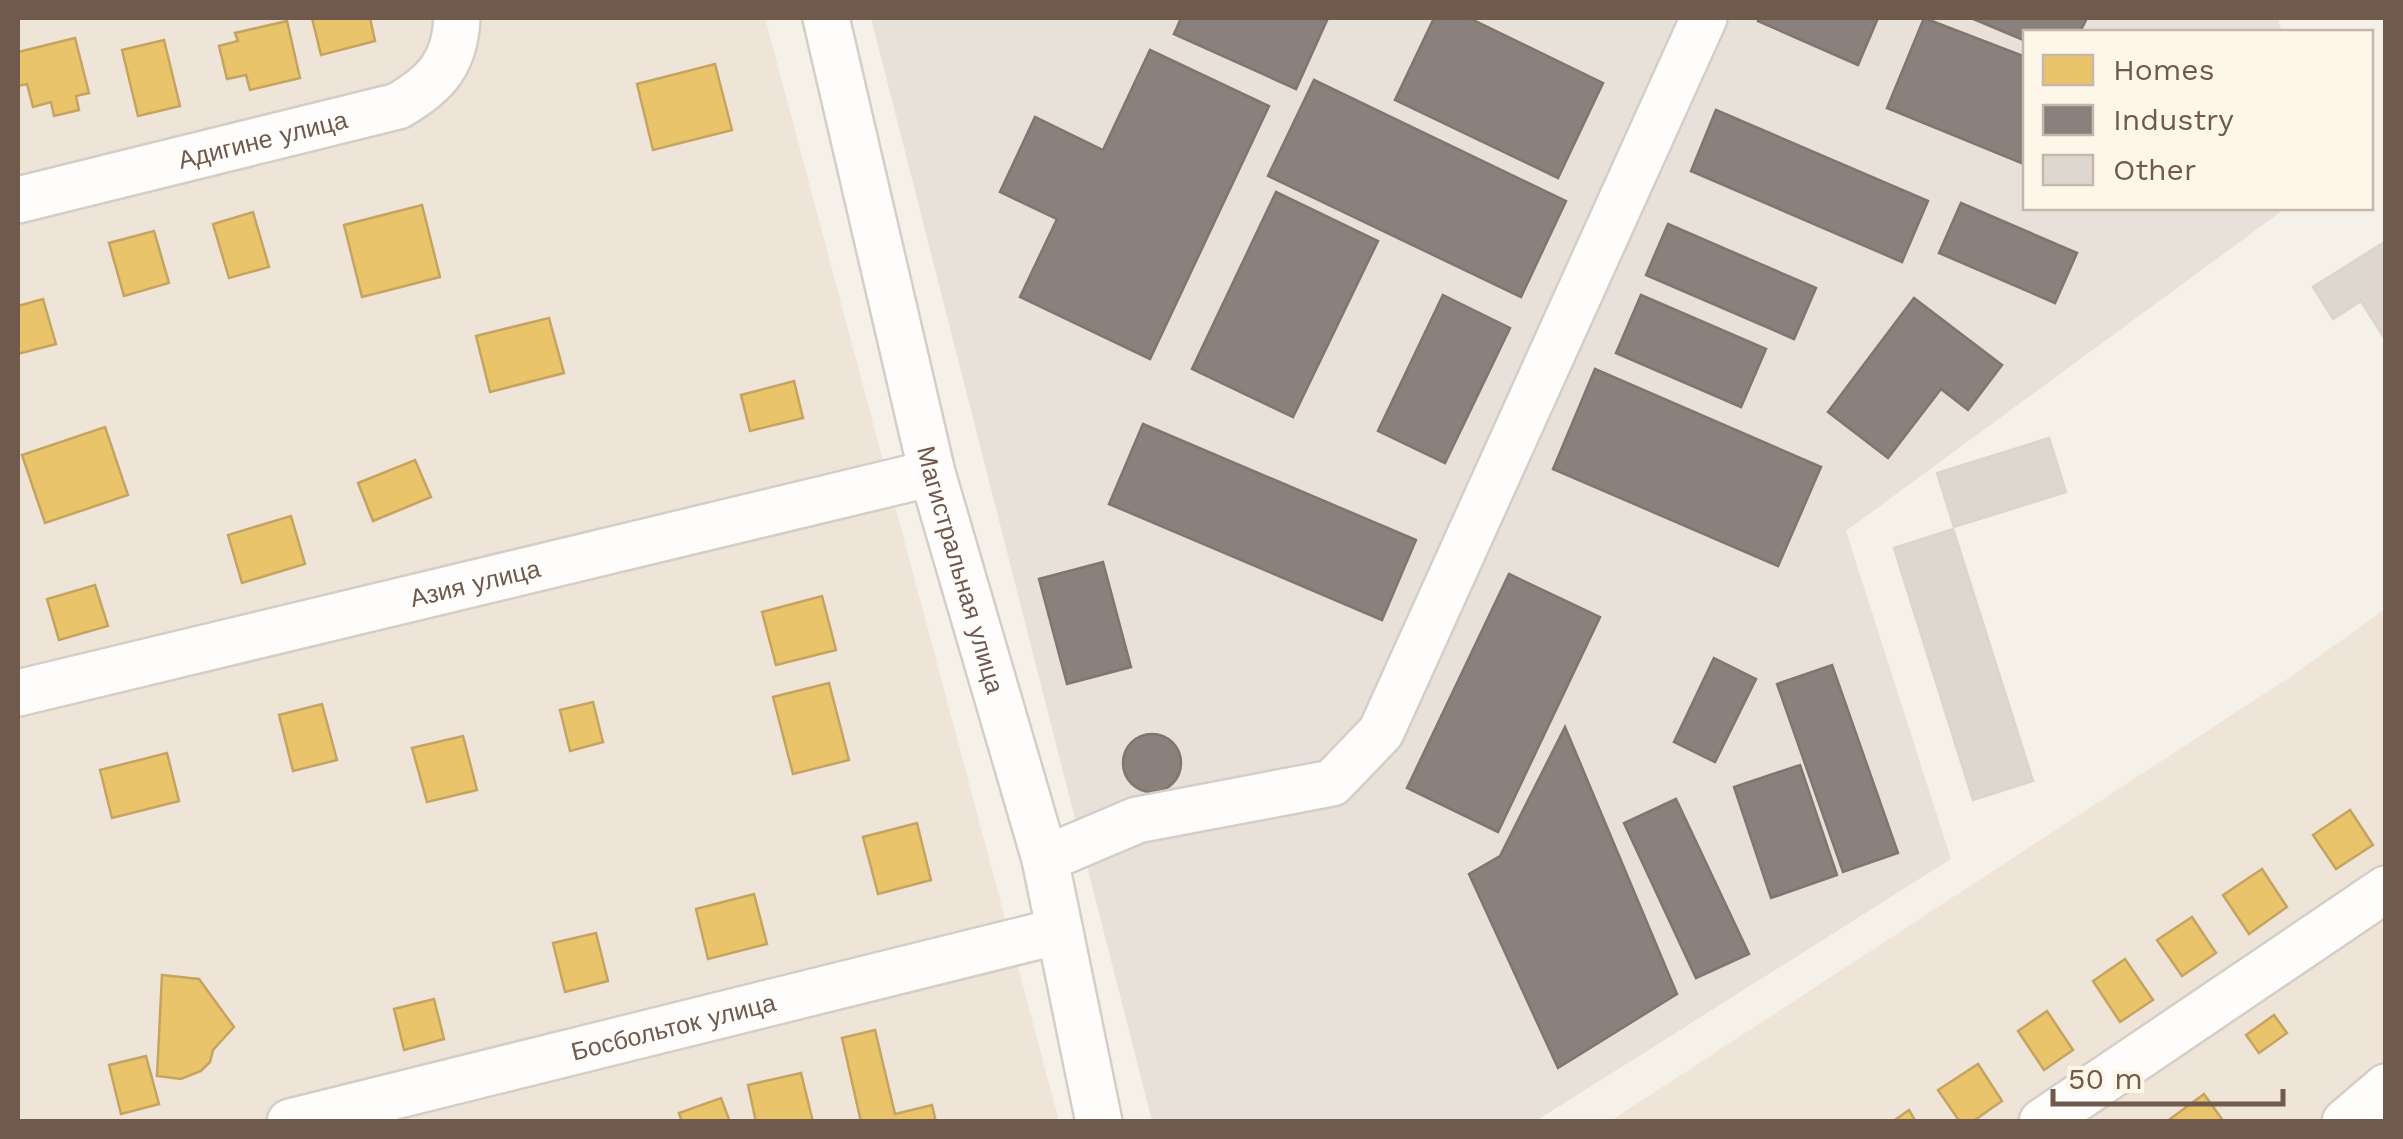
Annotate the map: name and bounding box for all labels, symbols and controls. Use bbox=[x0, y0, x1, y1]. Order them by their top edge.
legend bbox=[2023, 30, 2373, 210]
text: Homes bbox=[2113, 52, 2215, 87]
text: Industry bbox=[2113, 102, 2234, 137]
street label: Адигине улица bbox=[175, 105, 350, 175]
text: Other bbox=[2113, 152, 2196, 187]
street label: Магистральная улица bbox=[911, 443, 1010, 697]
street label: Азия улица bbox=[407, 554, 543, 613]
street label: Босбольток улица bbox=[568, 988, 779, 1067]
scale bar bbox=[2053, 1044, 2283, 1106]
text: 50 m bbox=[2068, 1061, 2143, 1096]

